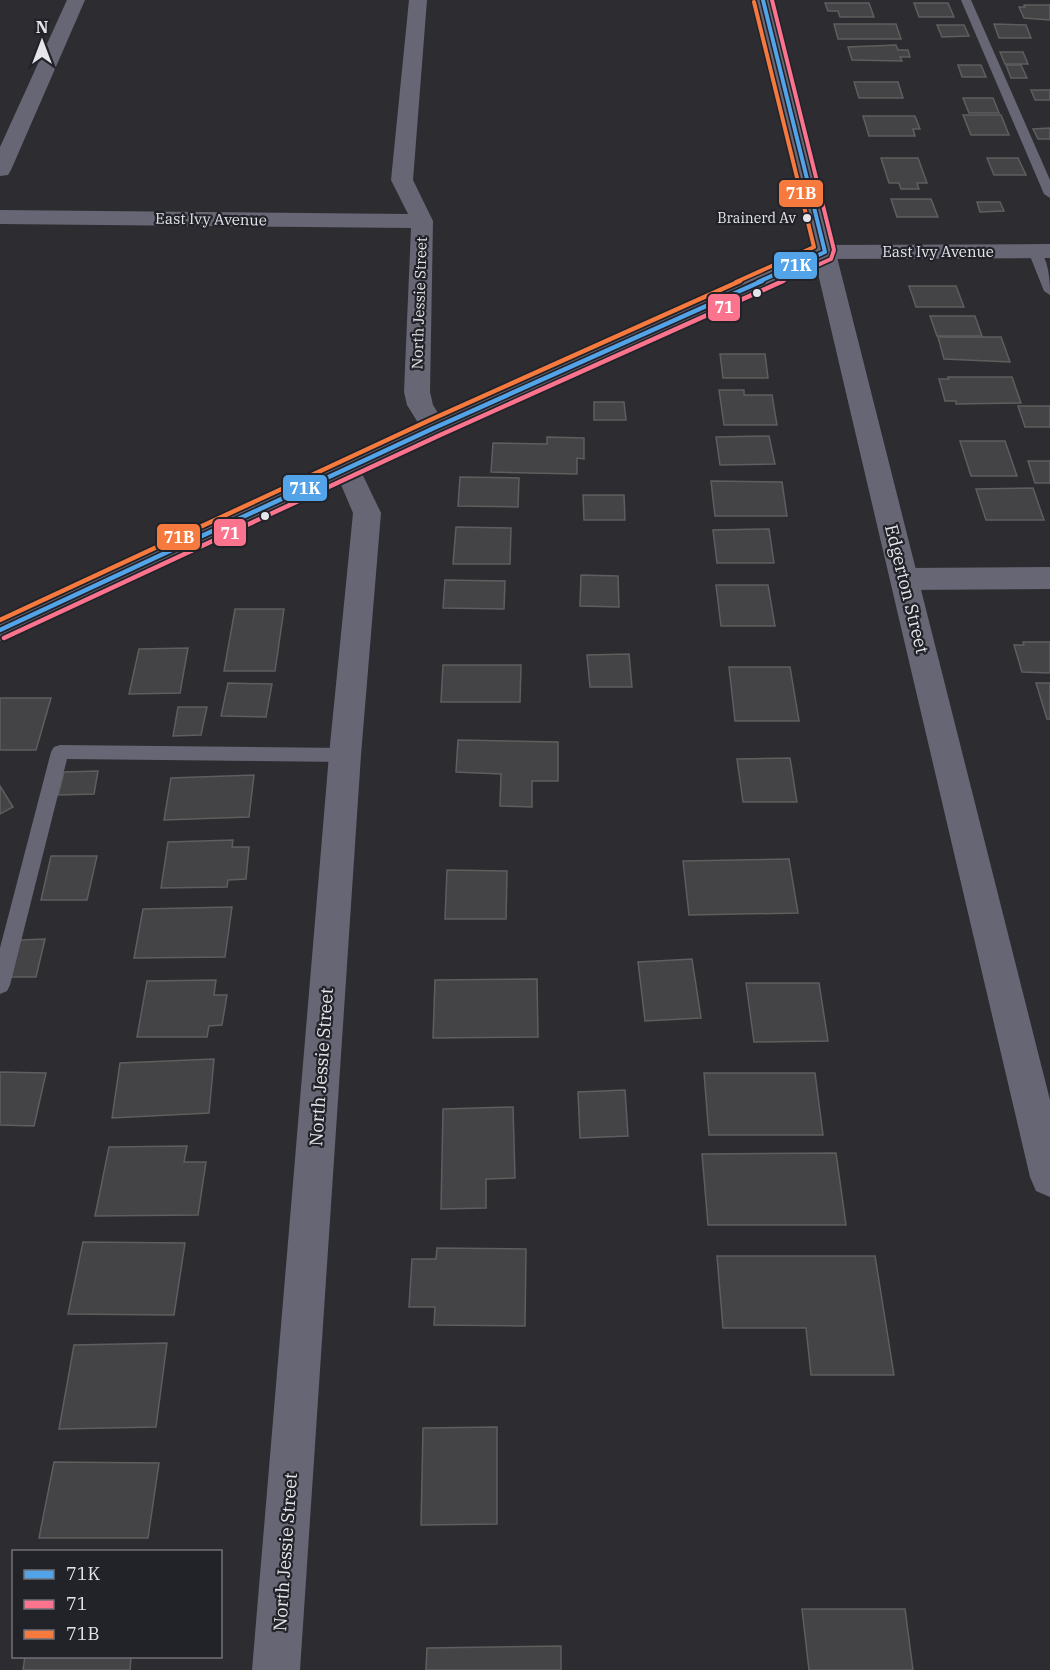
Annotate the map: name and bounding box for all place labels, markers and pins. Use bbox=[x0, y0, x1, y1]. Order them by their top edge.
place label: Brainerd Av bbox=[717, 209, 797, 227]
marker: Brainerd Av bbox=[801, 212, 813, 224]
unlabelled marker bbox=[751, 287, 763, 299]
unlabelled marker bbox=[259, 510, 271, 522]

